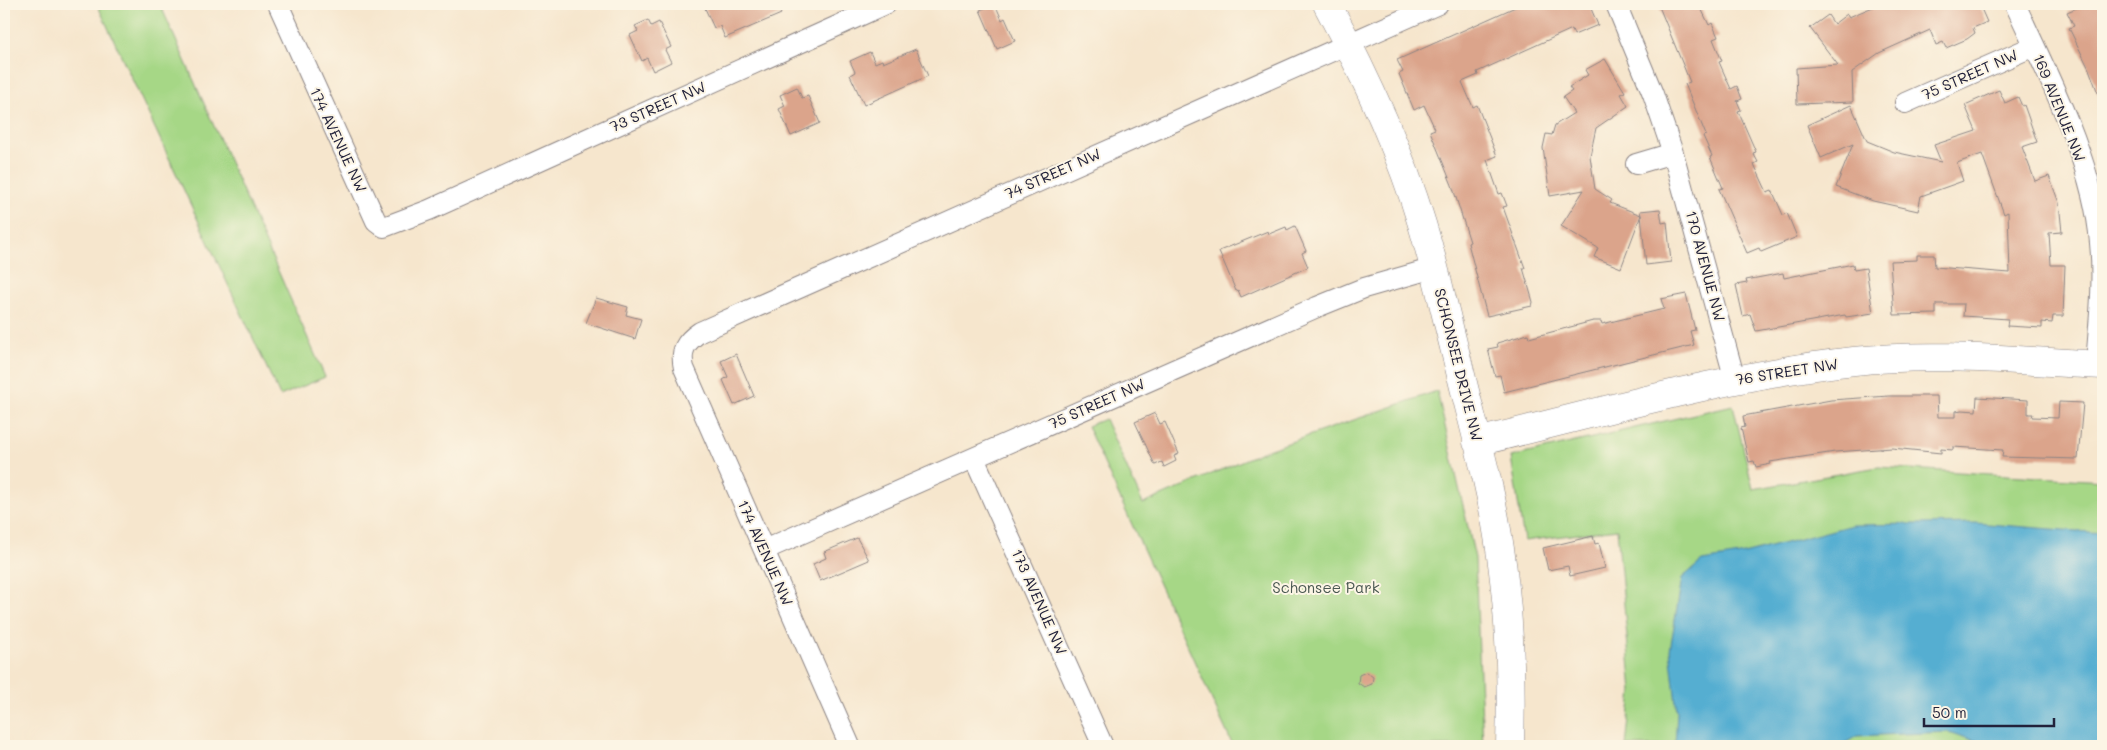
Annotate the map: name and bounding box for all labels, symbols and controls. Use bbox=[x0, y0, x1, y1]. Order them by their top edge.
street label: 75 STREET NW bbox=[1919, 44, 2021, 104]
street label: 169 AVENUE NW bbox=[2029, 51, 2091, 164]
street label: 73 STREET NW bbox=[607, 76, 709, 136]
street label: 174 AVENUE NW bbox=[306, 84, 372, 195]
street label: 74 STREET NW bbox=[1001, 143, 1104, 203]
street label: 170 AVENUE NW bbox=[1682, 208, 1730, 323]
street label: SCHONSEE DRIVE NW bbox=[1430, 286, 1488, 443]
street label: 76 STREET NW bbox=[1734, 353, 1839, 389]
street label: 75 STREET NW bbox=[1046, 373, 1148, 433]
street label: 174 AVENUE NW bbox=[734, 497, 798, 609]
street label: 173 AVENUE NW bbox=[1008, 546, 1072, 658]
park label: Schonsee Park bbox=[1272, 577, 1380, 597]
scale bar bbox=[1924, 695, 2054, 727]
text: 50 m bbox=[1932, 702, 1967, 722]

